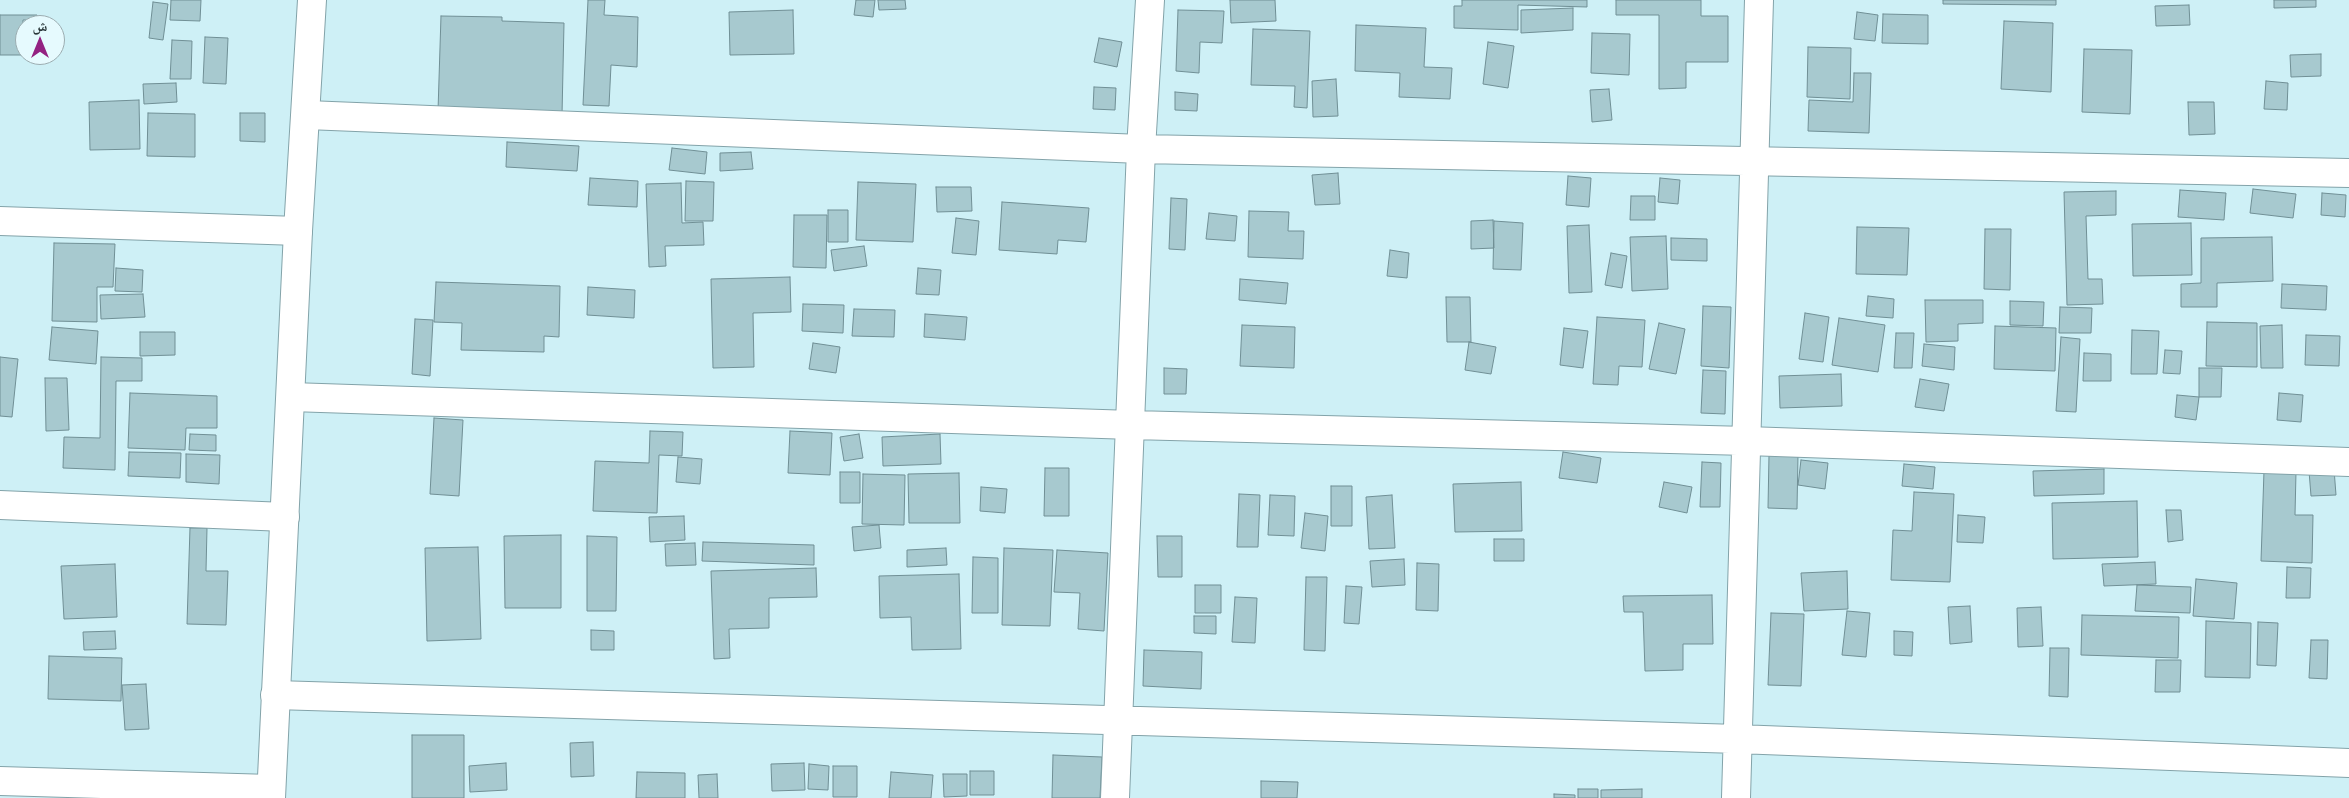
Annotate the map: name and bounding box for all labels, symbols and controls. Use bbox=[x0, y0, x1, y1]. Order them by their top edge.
north arrow bbox=[15, 15, 65, 65]
text: ش bbox=[33, 18, 47, 34]

